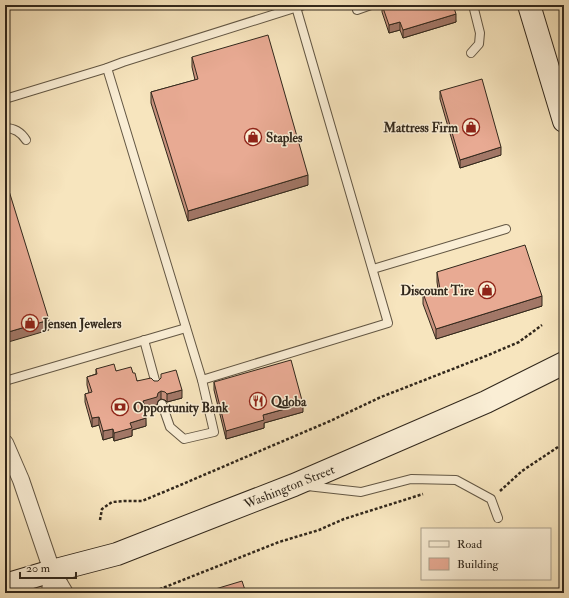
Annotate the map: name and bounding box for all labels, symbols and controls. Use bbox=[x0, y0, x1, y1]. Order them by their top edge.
shop icon: Mattress Firm bbox=[461, 117, 481, 137]
place label: Mattress Firm bbox=[382, 120, 459, 136]
shop icon: Staples bbox=[243, 127, 263, 147]
place label: Staples bbox=[266, 130, 303, 147]
shop icon: Discount Tire bbox=[477, 280, 497, 300]
place label: Discount Tire bbox=[401, 283, 475, 299]
shop icon: Jensen Jewelers bbox=[20, 313, 40, 333]
place label: Jensen Jewelers bbox=[42, 316, 122, 333]
restaurant icon: Qdoba bbox=[248, 391, 268, 411]
place label: Qdoba bbox=[271, 394, 307, 410]
bank icon: Opportunity Bank bbox=[110, 397, 130, 417]
place label: Opportunity Bank bbox=[133, 400, 229, 417]
street label: Washington Street bbox=[241, 461, 337, 513]
legend bbox=[421, 528, 551, 580]
text: Road bbox=[457, 537, 482, 552]
scale bar bbox=[20, 554, 76, 580]
text: Building bbox=[457, 557, 500, 572]
text: 20 m bbox=[26, 561, 51, 576]

